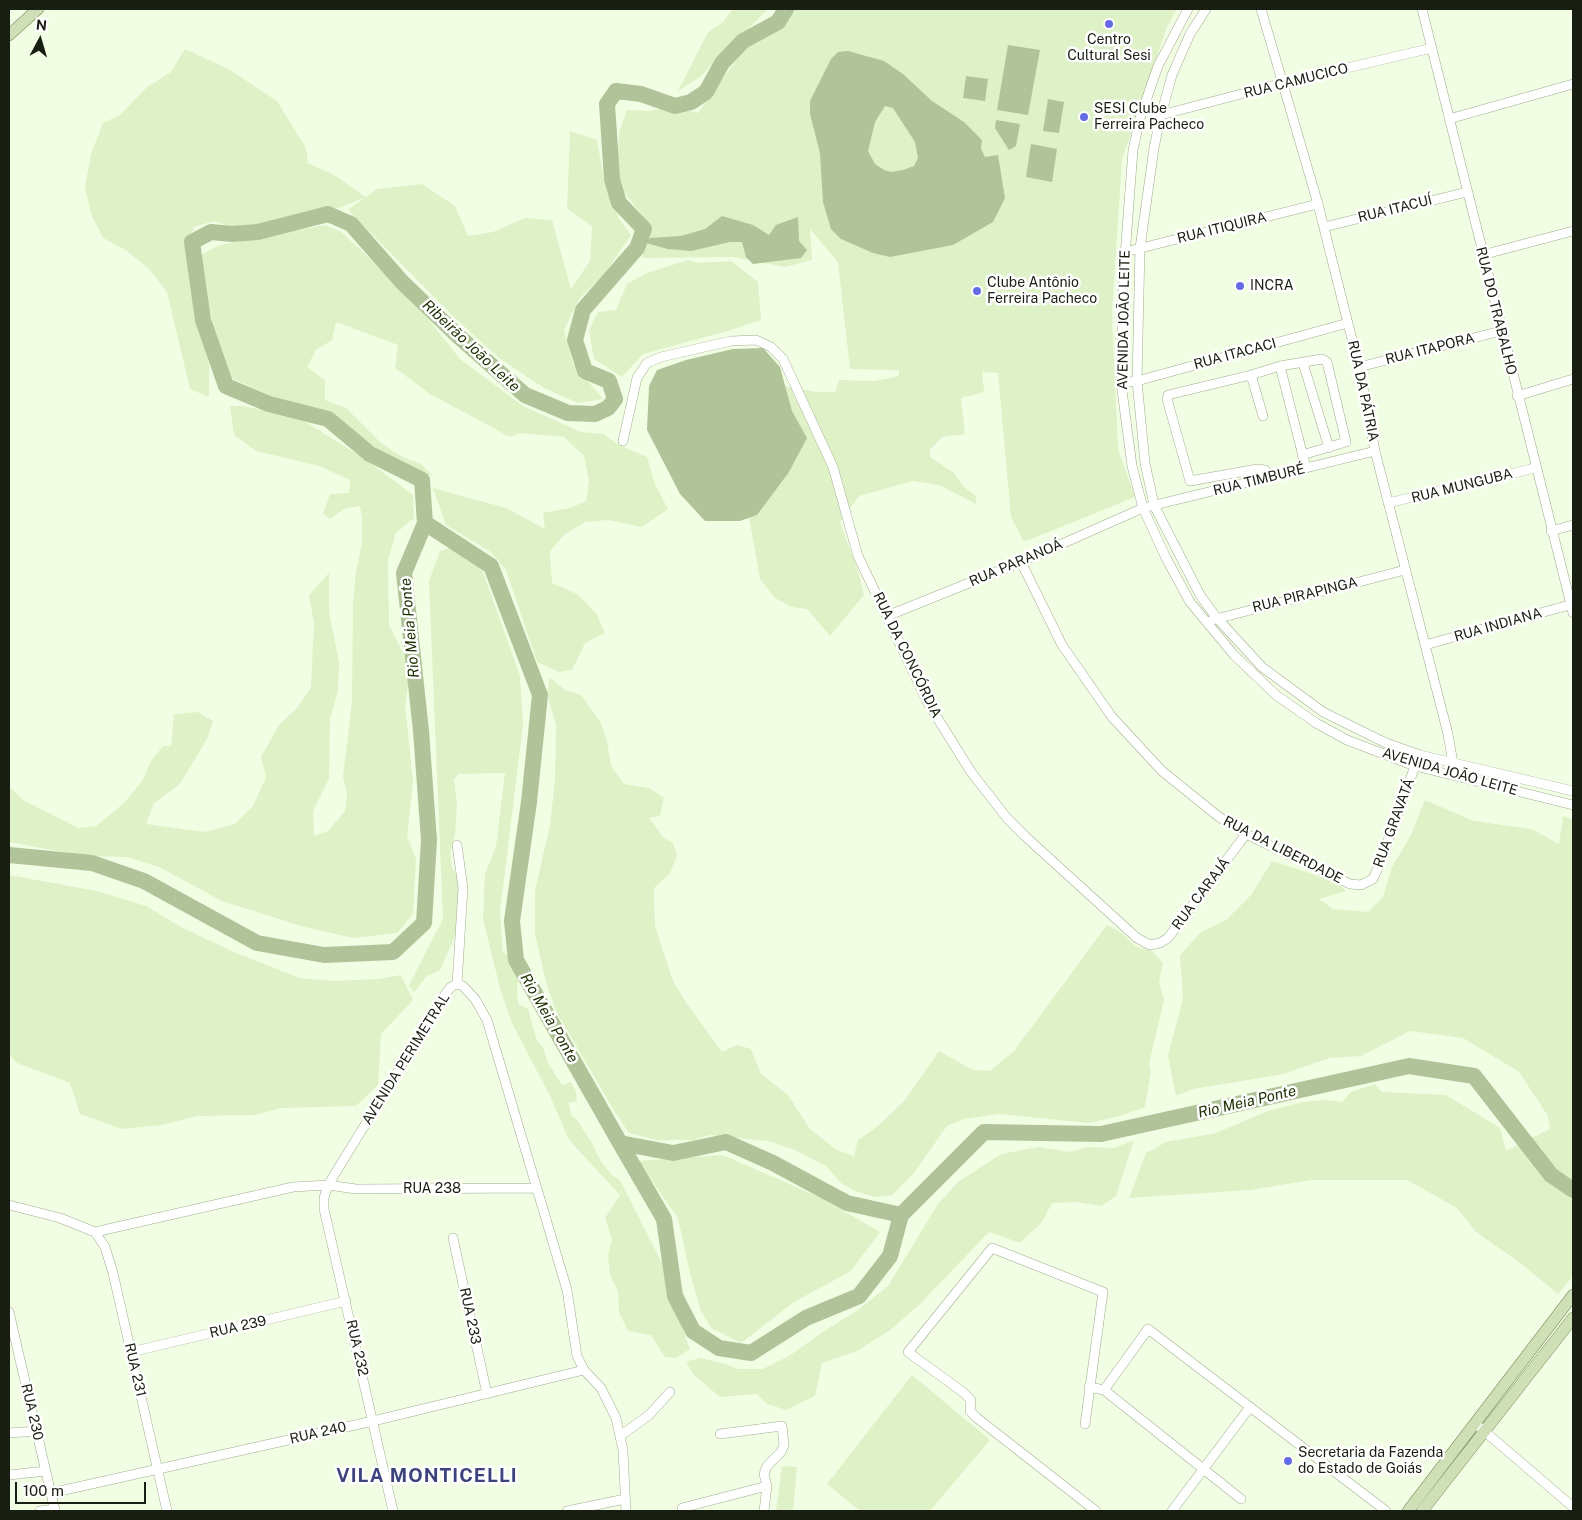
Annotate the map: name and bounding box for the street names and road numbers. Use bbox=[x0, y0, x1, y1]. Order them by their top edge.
street label: RUA CAMUCICO bbox=[1242, 60, 1350, 102]
street label: RUA ITACUÍ bbox=[1356, 192, 1434, 226]
street label: RUA ITIQUIRA bbox=[1176, 209, 1268, 247]
street label: RUA DO TRABALHO bbox=[1472, 245, 1520, 377]
street label: AVENIDA JOÃO LEITE bbox=[1114, 250, 1134, 390]
street label: RUA ITAPORA bbox=[1384, 330, 1476, 368]
street label: RUA ITACACI bbox=[1192, 335, 1278, 373]
street label: RUA DA PÁTRIA bbox=[1344, 339, 1382, 443]
street label: RUA TIMBURÉ bbox=[1211, 460, 1307, 500]
street label: RUA MUNGUBA bbox=[1410, 465, 1514, 507]
street label: RUA PARANOÁ bbox=[967, 536, 1065, 590]
street label: RUA PIRAPINGA bbox=[1251, 574, 1359, 616]
street label: RUA DA CONCÓRDIA bbox=[869, 589, 945, 721]
street label: RUA INDIANA bbox=[1452, 604, 1544, 646]
street label: AVENIDA JOÃO LEITE bbox=[1380, 745, 1520, 799]
street label: RUA GRAVATÁ bbox=[1370, 776, 1418, 870]
street label: RUA DA LIBERDADE bbox=[1220, 813, 1346, 887]
street label: RUA CARAJÁ bbox=[1168, 855, 1234, 933]
street label: AVENIDA PERIMETRAL bbox=[359, 990, 453, 1128]
street label: RUA 238 bbox=[403, 1181, 461, 1197]
street label: RUA 233 bbox=[456, 1286, 484, 1346]
street label: RUA 239 bbox=[208, 1312, 268, 1342]
street label: RUA 232 bbox=[342, 1318, 372, 1378]
street label: RUA 231 bbox=[121, 1341, 149, 1399]
street label: RUA 230 bbox=[17, 1382, 47, 1442]
street label: RUA 240 bbox=[288, 1418, 348, 1448]

